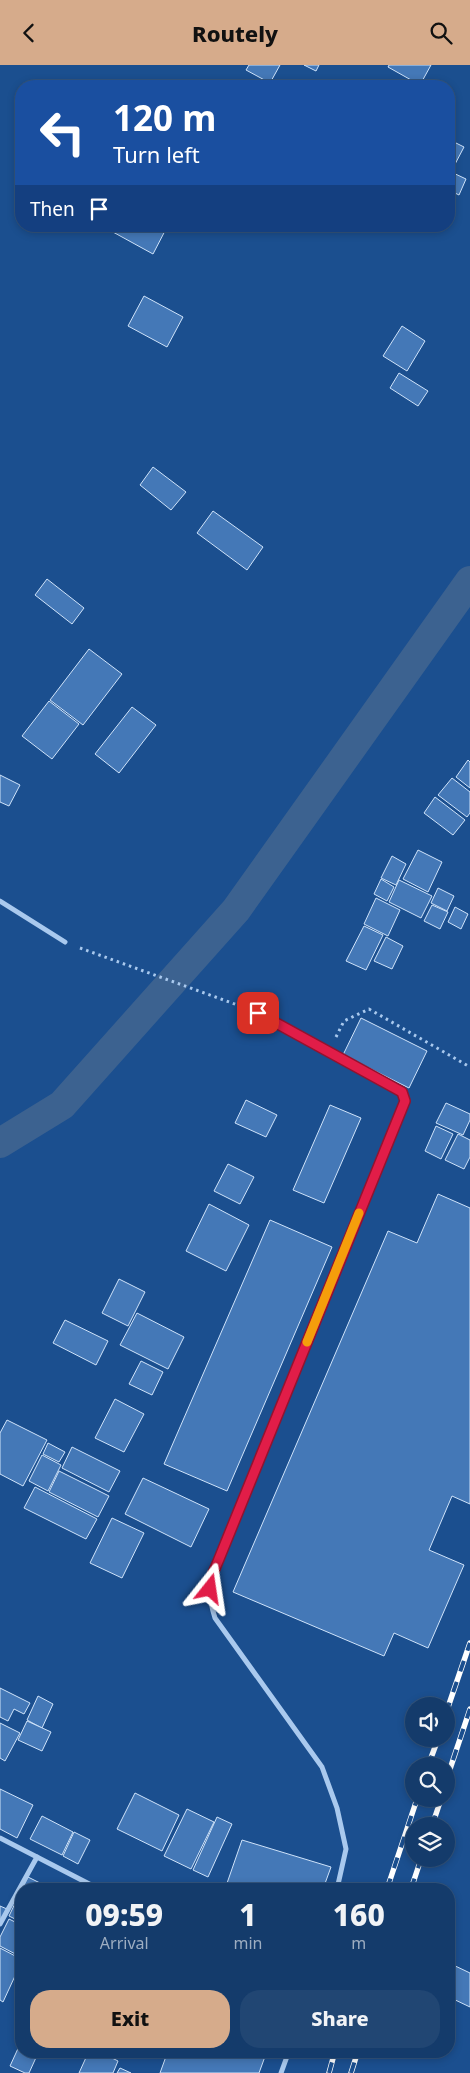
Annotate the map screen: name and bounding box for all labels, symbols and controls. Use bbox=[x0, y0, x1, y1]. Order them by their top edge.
text: Routely bbox=[192, 18, 278, 48]
icon: back bbox=[15, 19, 43, 47]
icon: search bbox=[427, 19, 455, 47]
text: 120 m bbox=[113, 94, 216, 141]
icon: left bbox=[30, 100, 95, 165]
text: Turn left bbox=[113, 139, 200, 169]
icon: arrive bbox=[85, 195, 113, 223]
text: Then bbox=[30, 196, 75, 222]
pin bbox=[237, 992, 279, 1034]
icon: arrive bbox=[244, 999, 272, 1027]
position arrow bbox=[183, 1562, 235, 1614]
map controls bbox=[405, 1697, 455, 1867]
button: sound bbox=[405, 1697, 455, 1747]
button: search bbox=[405, 1757, 455, 1807]
button: layers bbox=[405, 1817, 455, 1867]
text: 09:59 bbox=[85, 1894, 163, 1935]
text: 1 bbox=[239, 1894, 257, 1935]
text: 160 bbox=[333, 1894, 385, 1935]
text: Arrival bbox=[100, 1932, 149, 1954]
text: min bbox=[233, 1932, 262, 1954]
text: m bbox=[351, 1932, 366, 1954]
button: Exit bbox=[30, 1990, 230, 2048]
button: Share bbox=[240, 1990, 440, 2048]

